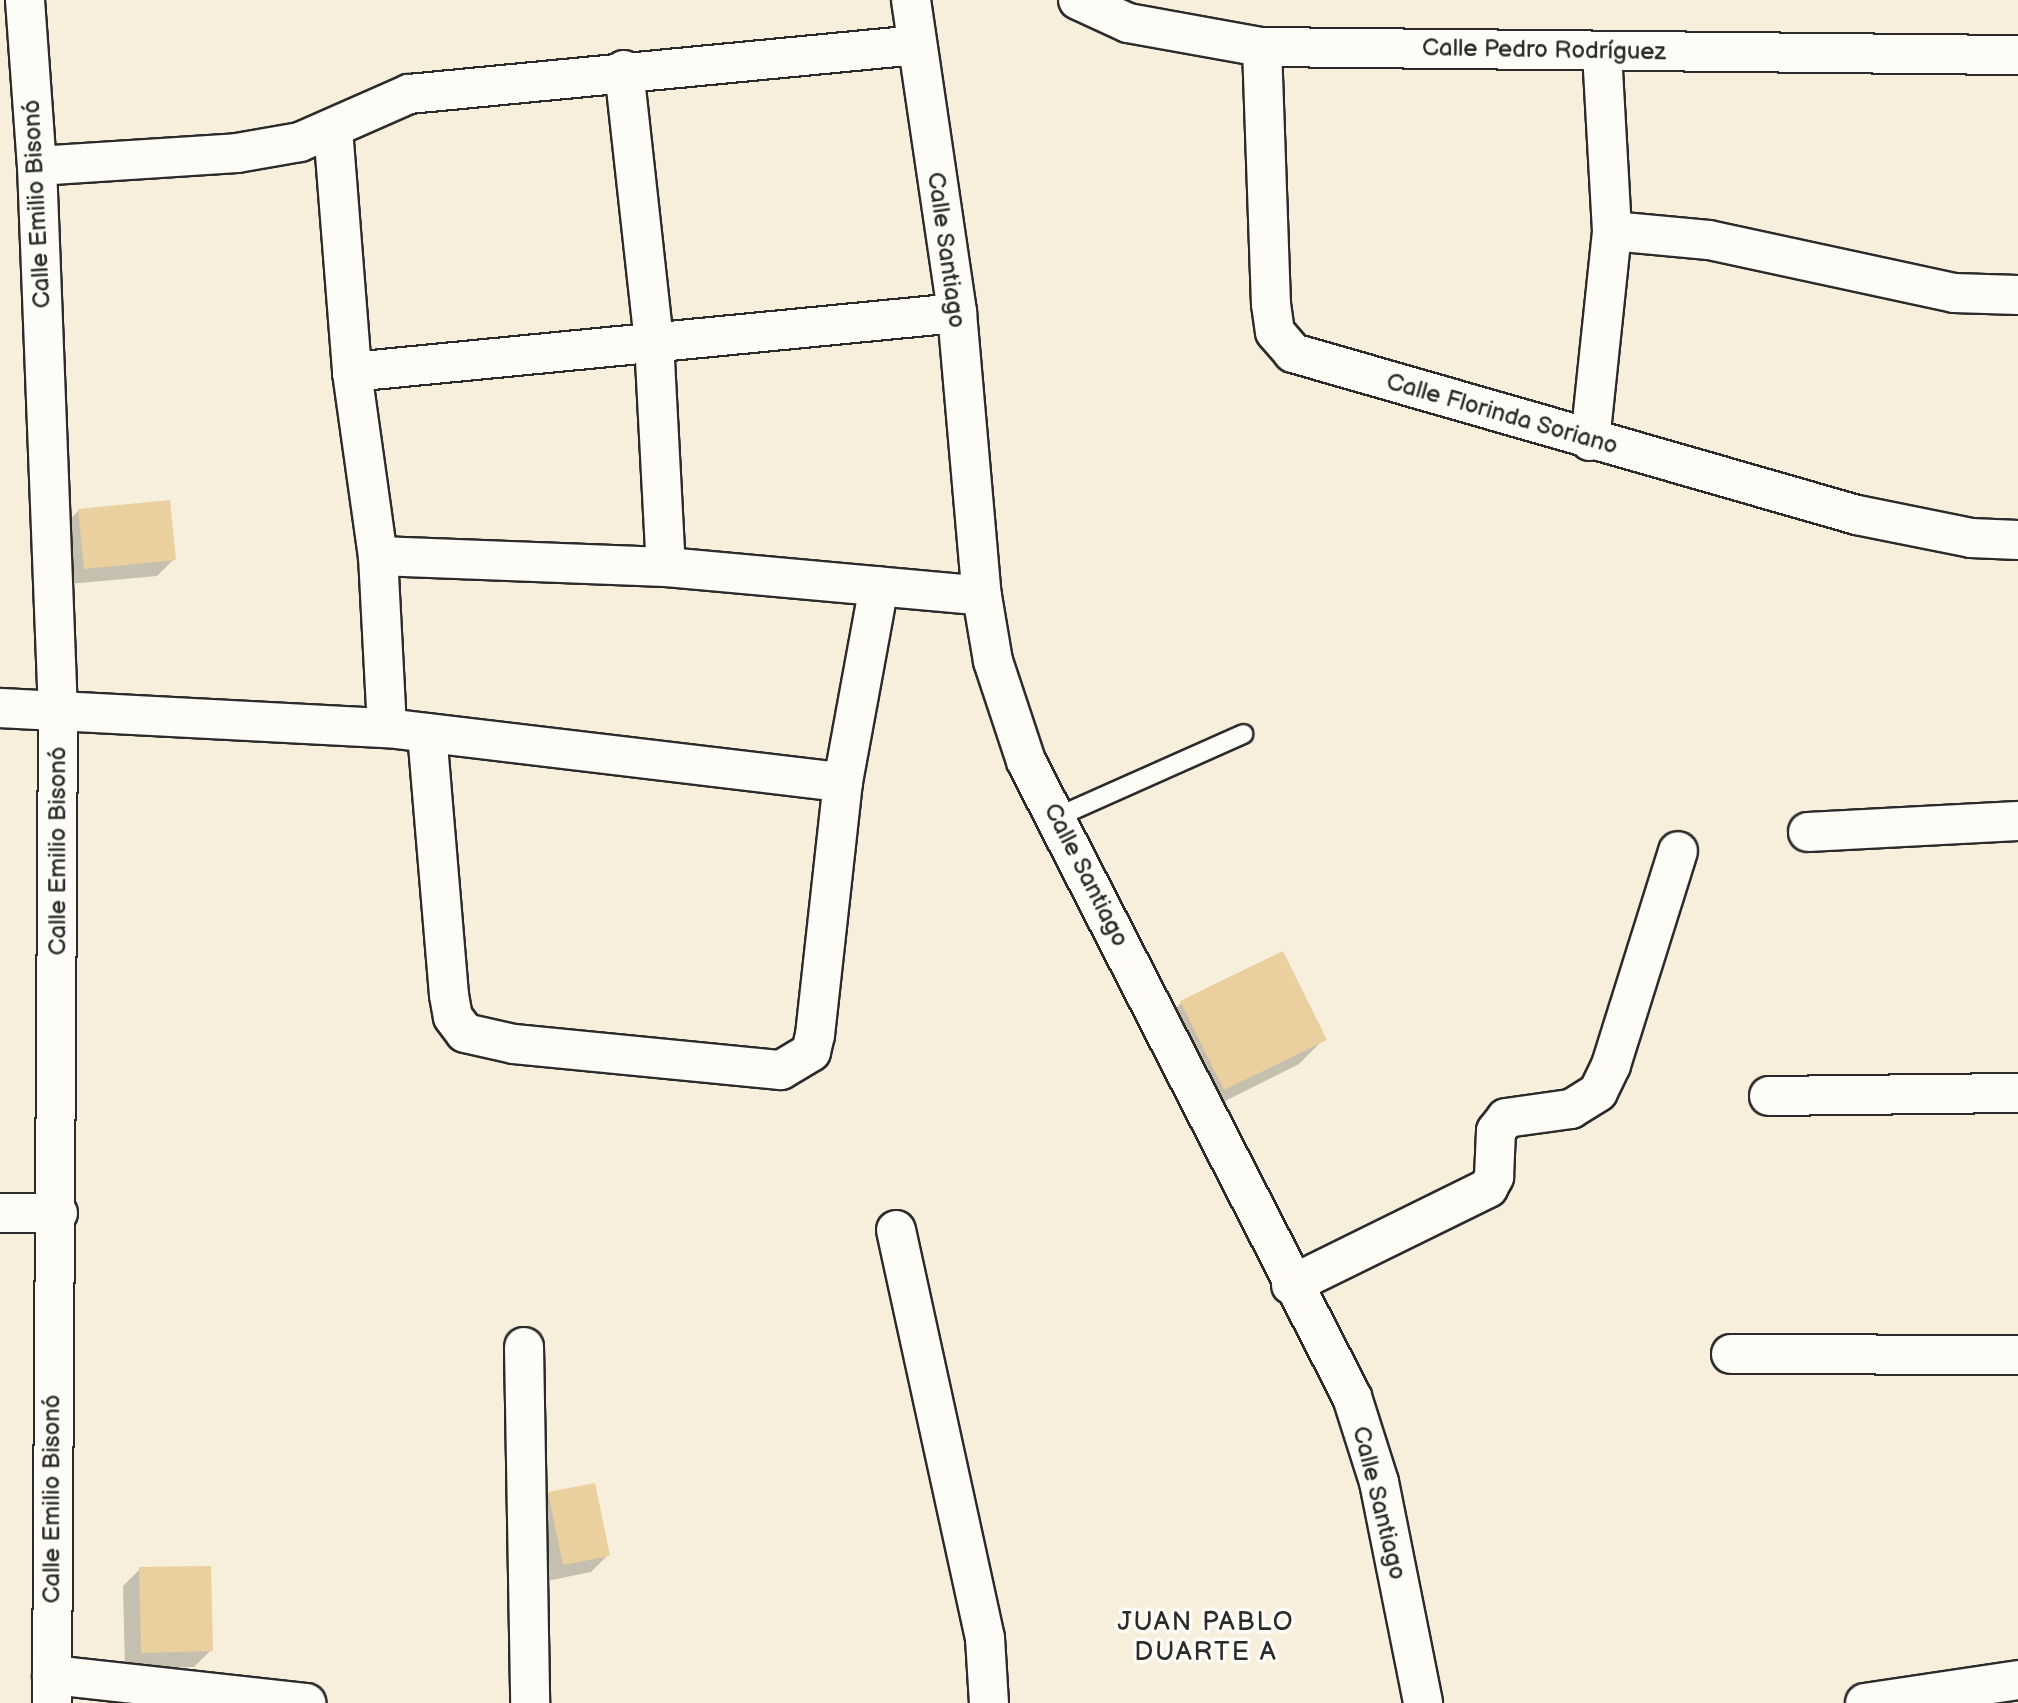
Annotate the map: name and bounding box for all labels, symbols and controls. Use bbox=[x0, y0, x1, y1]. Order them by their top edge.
street label: Calle Pedro Rodríguez bbox=[1422, 33, 1666, 67]
street label: Calle Emilio Bisonó bbox=[17, 99, 57, 309]
street label: Calle Santiago bbox=[921, 170, 971, 330]
street label: Calle Florinda Soriano bbox=[1383, 367, 1621, 461]
street label: Calle Emilio Bisonó bbox=[44, 746, 72, 956]
street label: Calle Santiago bbox=[1037, 798, 1135, 952]
street label: Calle Emilio Bisonó bbox=[38, 1394, 66, 1604]
street label: Calle Santiago bbox=[1346, 1423, 1412, 1583]
district label: JUAN PABLO DUARTE A bbox=[1117, 1607, 1295, 1668]

